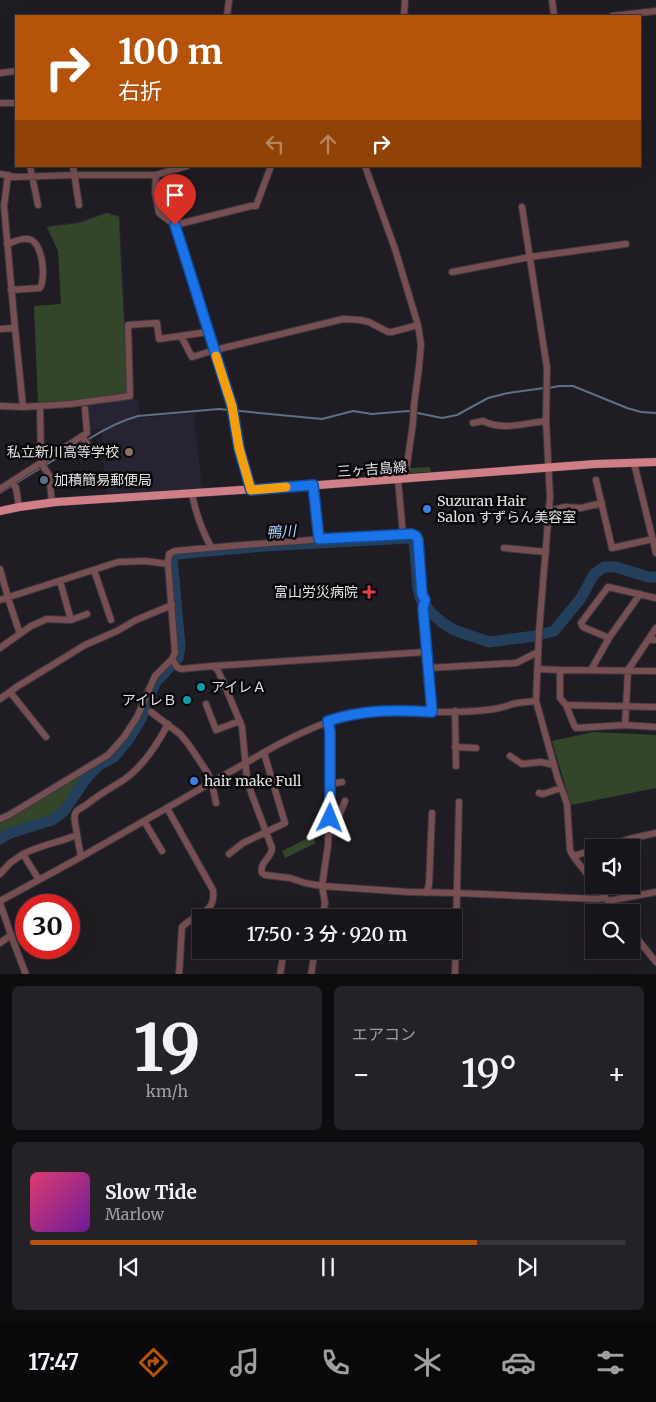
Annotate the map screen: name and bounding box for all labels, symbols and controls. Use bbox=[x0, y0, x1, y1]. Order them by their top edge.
text: 100 m bbox=[118, 30, 223, 74]
icon: right bbox=[35, 35, 100, 100]
text: 右折 bbox=[118, 77, 162, 105]
icon: left bbox=[261, 130, 289, 158]
icon: ahead bbox=[314, 130, 342, 158]
icon: right bbox=[367, 130, 395, 158]
pin bbox=[154, 174, 196, 225]
icon: arrive bbox=[161, 181, 189, 209]
place label: 私立新川高等学校 bbox=[7, 443, 119, 461]
marker: 私立新川高等学校 bbox=[123, 446, 135, 458]
street label: 三ヶ吉島線 bbox=[336, 458, 408, 480]
place label: 加積簡易郵便局 bbox=[54, 471, 152, 489]
marker: 加積簡易郵便局 bbox=[38, 474, 50, 486]
place label: Suzuran Hair Salon すずらん美容室 bbox=[437, 492, 576, 526]
marker: Suzuran Hair Salon すずらん美容室 bbox=[421, 503, 433, 515]
water label: 鴨川 bbox=[265, 521, 299, 542]
place label: 富山労災病院 bbox=[274, 583, 358, 601]
marker: 富山労災病院 bbox=[362, 585, 376, 599]
place label: アイレＡ bbox=[211, 678, 266, 696]
marker: アイレＡ bbox=[195, 681, 207, 693]
place label: アイレＢ bbox=[122, 691, 177, 709]
marker: アイレＢ bbox=[181, 694, 193, 706]
place label: hair make Full bbox=[204, 772, 302, 790]
marker: hair make Full bbox=[188, 775, 200, 787]
position arrow bbox=[303, 791, 355, 843]
map controls bbox=[585, 839, 640, 959]
button: sound bbox=[585, 839, 640, 894]
speed limit sign: 30 bbox=[15, 894, 80, 959]
button: search bbox=[585, 904, 640, 959]
text: 17:50 · 3 分 · 920 m bbox=[247, 922, 407, 946]
text: 19 bbox=[133, 1007, 201, 1089]
text: エアコン bbox=[352, 1024, 416, 1044]
text: 19° bbox=[461, 1050, 517, 1097]
text: − bbox=[352, 1056, 371, 1092]
text: + bbox=[607, 1056, 626, 1092]
text: km/h bbox=[146, 1081, 188, 1101]
text: Slow Tide bbox=[105, 1180, 197, 1204]
text: Marlow bbox=[105, 1204, 164, 1224]
icon: previous bbox=[115, 1253, 143, 1281]
icon: pause bbox=[314, 1253, 342, 1281]
icon: next bbox=[513, 1253, 541, 1281]
icon: directions bbox=[136, 1345, 171, 1380]
icon: music bbox=[227, 1345, 262, 1380]
icon: phone bbox=[318, 1345, 353, 1380]
icon: climate bbox=[410, 1345, 445, 1380]
icon: car bbox=[501, 1345, 536, 1380]
icon: filters bbox=[593, 1345, 628, 1380]
text: 17:47 bbox=[28, 1348, 79, 1376]

